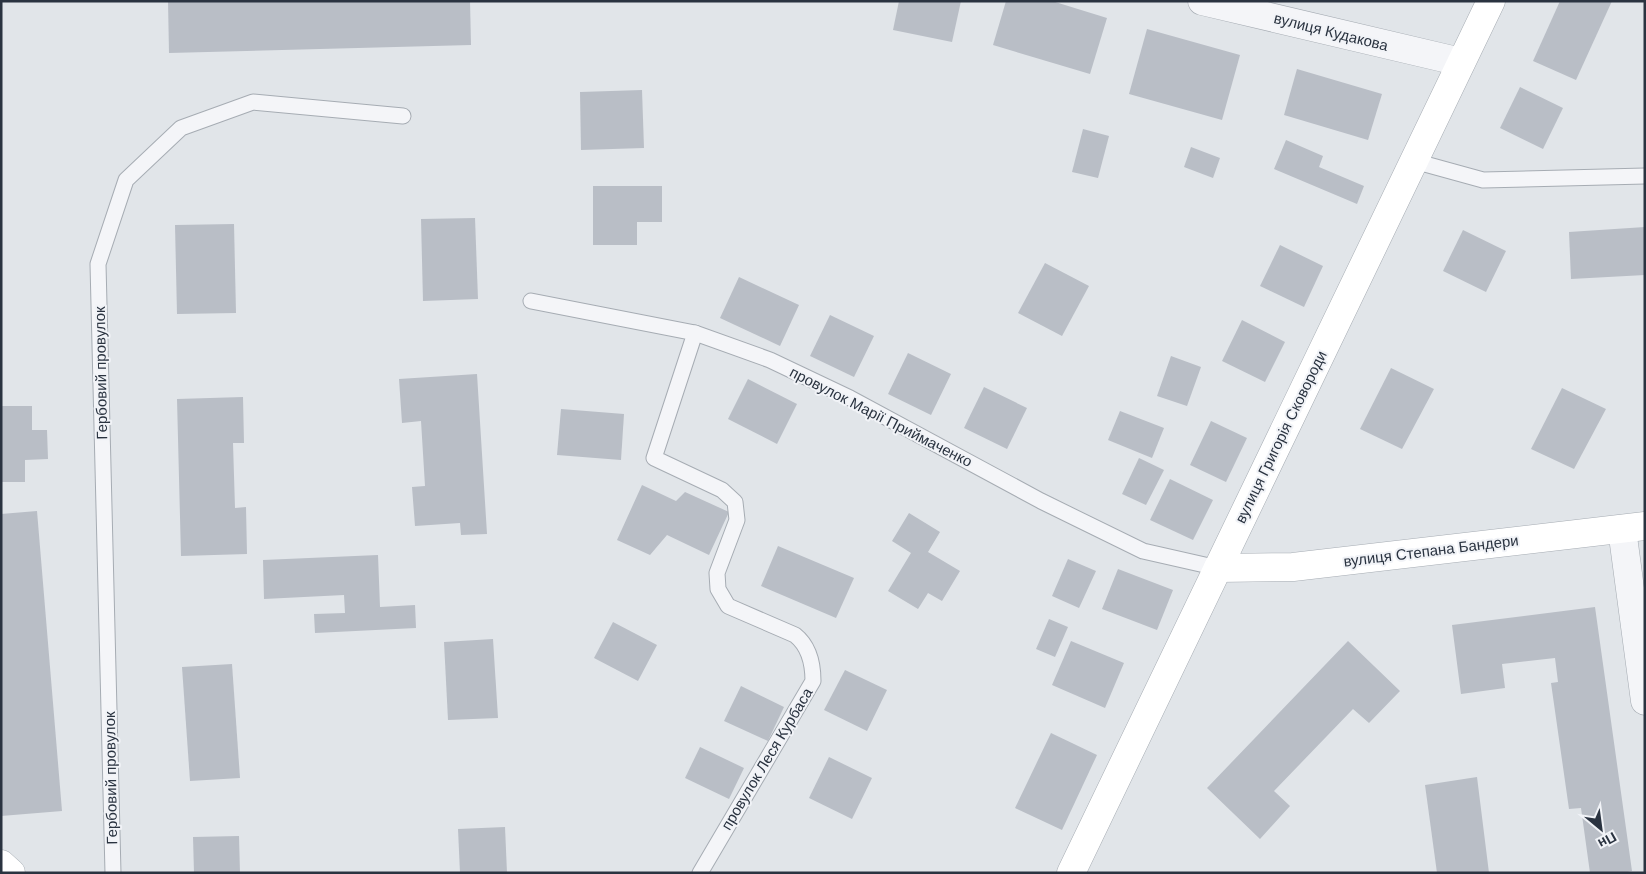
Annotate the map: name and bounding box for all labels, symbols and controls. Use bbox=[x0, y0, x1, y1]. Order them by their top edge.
street label: вулиця Кудакова bbox=[1272, 9, 1391, 54]
street label: Гербовий провулок bbox=[91, 306, 110, 440]
street label: вулиця Григорія Сковороди bbox=[1231, 348, 1330, 526]
street label: провулок Марії Приймаченко bbox=[787, 363, 975, 470]
street label: вулиця Степана Бандери bbox=[1342, 531, 1519, 570]
street label: провулок Леся Курбаса bbox=[717, 684, 816, 833]
street label: Гербовий провулок bbox=[101, 711, 120, 845]
north arrow bbox=[1576, 804, 1626, 854]
text: Пн bbox=[1595, 829, 1619, 852]

